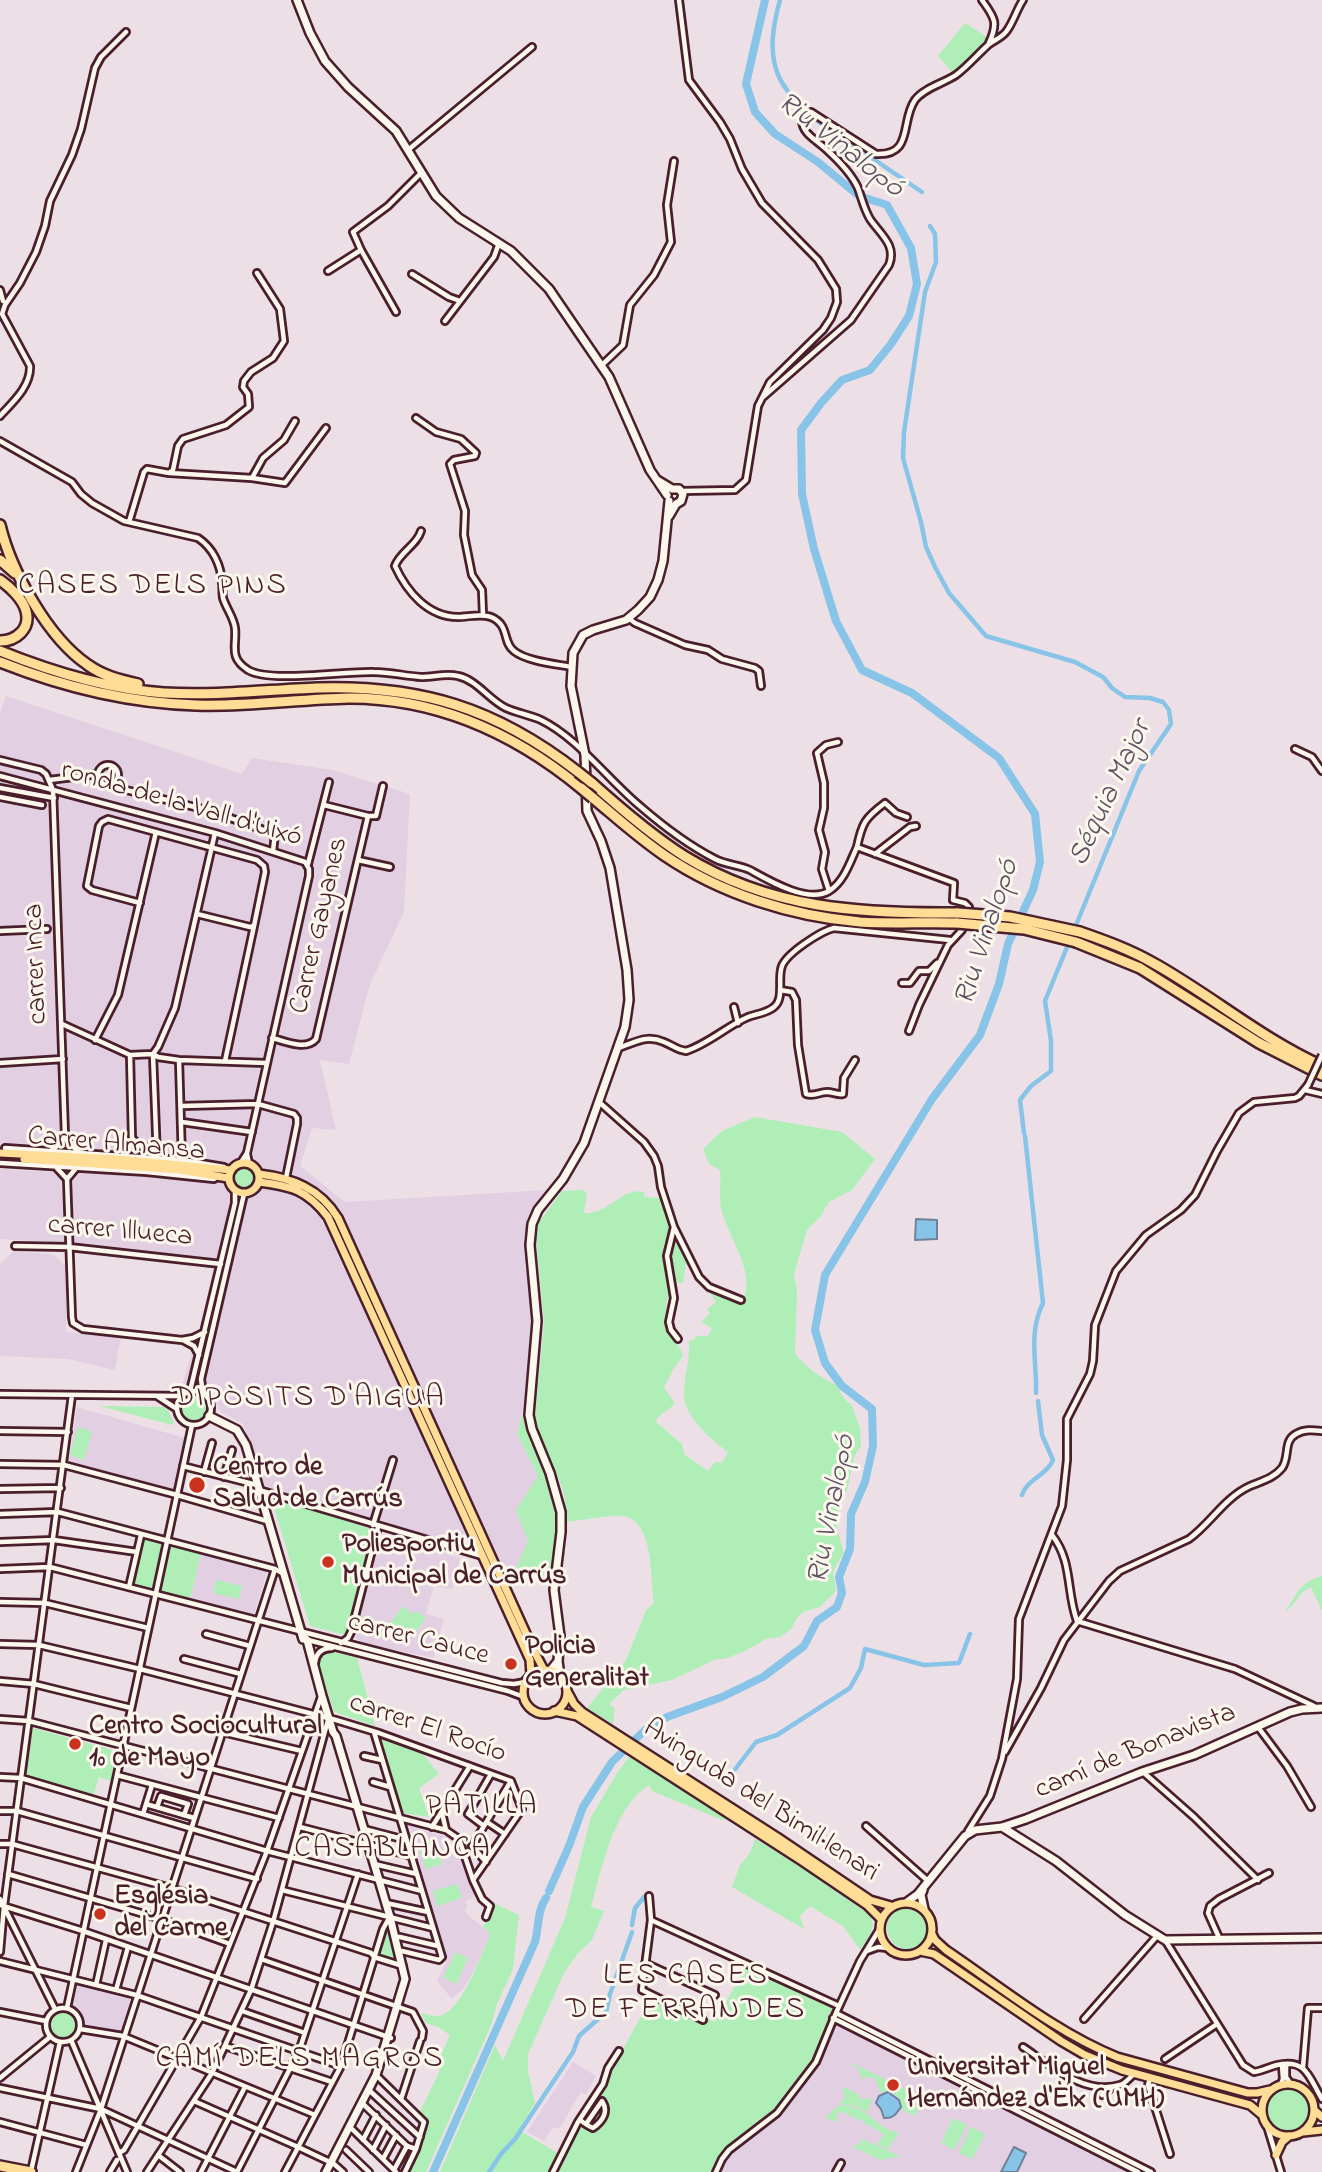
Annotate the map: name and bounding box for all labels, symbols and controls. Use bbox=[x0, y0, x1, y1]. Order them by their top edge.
water label: Riu Vinalopó bbox=[768, 86, 910, 208]
district label: CASES DELS PINS bbox=[20, 570, 286, 606]
water label: Séquia Major bbox=[1063, 715, 1161, 873]
street label: ronda de la Vall d'Uixó bbox=[57, 755, 305, 857]
street label: Carrer Gayanes bbox=[284, 835, 358, 1017]
water label: Riu Vinalopó bbox=[949, 856, 1029, 1010]
street label: carrer Inca bbox=[19, 903, 57, 1025]
street label: Carrer Almansa bbox=[26, 1122, 206, 1170]
street label: carrer Illueca bbox=[46, 1210, 194, 1256]
district label: DIPÒSITS D'AIGUA bbox=[174, 1382, 444, 1418]
water label: Riu Vinalopó bbox=[802, 1432, 866, 1588]
place label: Centro de Salud de Carrús bbox=[213, 1452, 403, 1518]
marker: Centro de Salud de Carrús bbox=[187, 1475, 207, 1495]
place label: Poliesportiu Municipal de Carrús bbox=[342, 1529, 567, 1595]
marker: Poliesportiu Municipal de Carrús bbox=[320, 1554, 336, 1570]
street label: carrer Cauce bbox=[344, 1607, 492, 1675]
place label: Policia Generalitat bbox=[525, 1631, 649, 1697]
marker: Policia Generalitat bbox=[503, 1656, 519, 1672]
street label: carrer El Rocío bbox=[344, 1687, 510, 1773]
street label: camí de Bonavista bbox=[1031, 1697, 1241, 1809]
place label: Centro Sociocultural 1º de Mayo bbox=[89, 1711, 322, 1777]
street label: Avinguda del Bimil·lenari bbox=[636, 1713, 884, 1891]
marker: Centro Sociocultural 1º de Mayo bbox=[67, 1736, 83, 1752]
district label: PATILLA bbox=[426, 1790, 538, 1826]
district label: CASABLANCA bbox=[295, 1833, 491, 1869]
place label: Església del Carme bbox=[114, 1881, 227, 1947]
marker: Església del Carme bbox=[92, 1906, 108, 1922]
district label: LES CASES DE FERRANDES bbox=[567, 1960, 805, 2030]
district label: CAMÍ DELS MAGROS bbox=[157, 2043, 443, 2079]
place label: Universitat Miguel Hernández d'Elx (UMH) bbox=[907, 2052, 1164, 2118]
marker: Universitat Miguel Hernández d'Elx (UMH) bbox=[885, 2077, 901, 2093]

